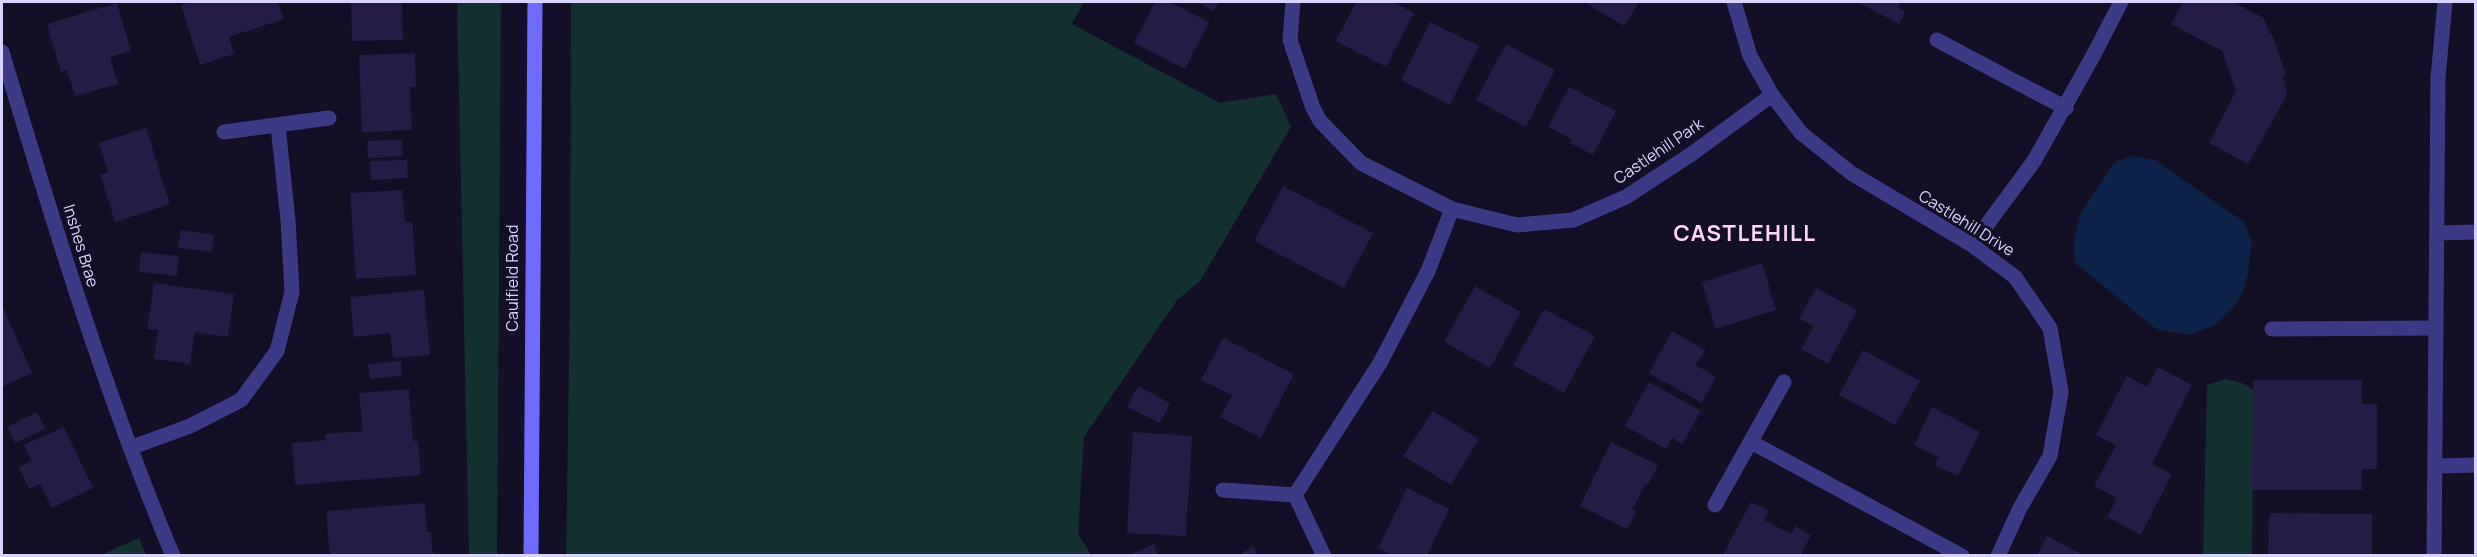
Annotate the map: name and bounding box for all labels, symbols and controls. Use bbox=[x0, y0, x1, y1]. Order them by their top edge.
street label: Castlehill Park bbox=[1611, 115, 1707, 189]
street label: Castlehill Drive bbox=[1914, 187, 2018, 261]
street label: Inshes Brae bbox=[58, 202, 102, 290]
district label: CASTLEHILL bbox=[1673, 222, 1817, 248]
street label: Caulfield Road bbox=[504, 225, 524, 331]

